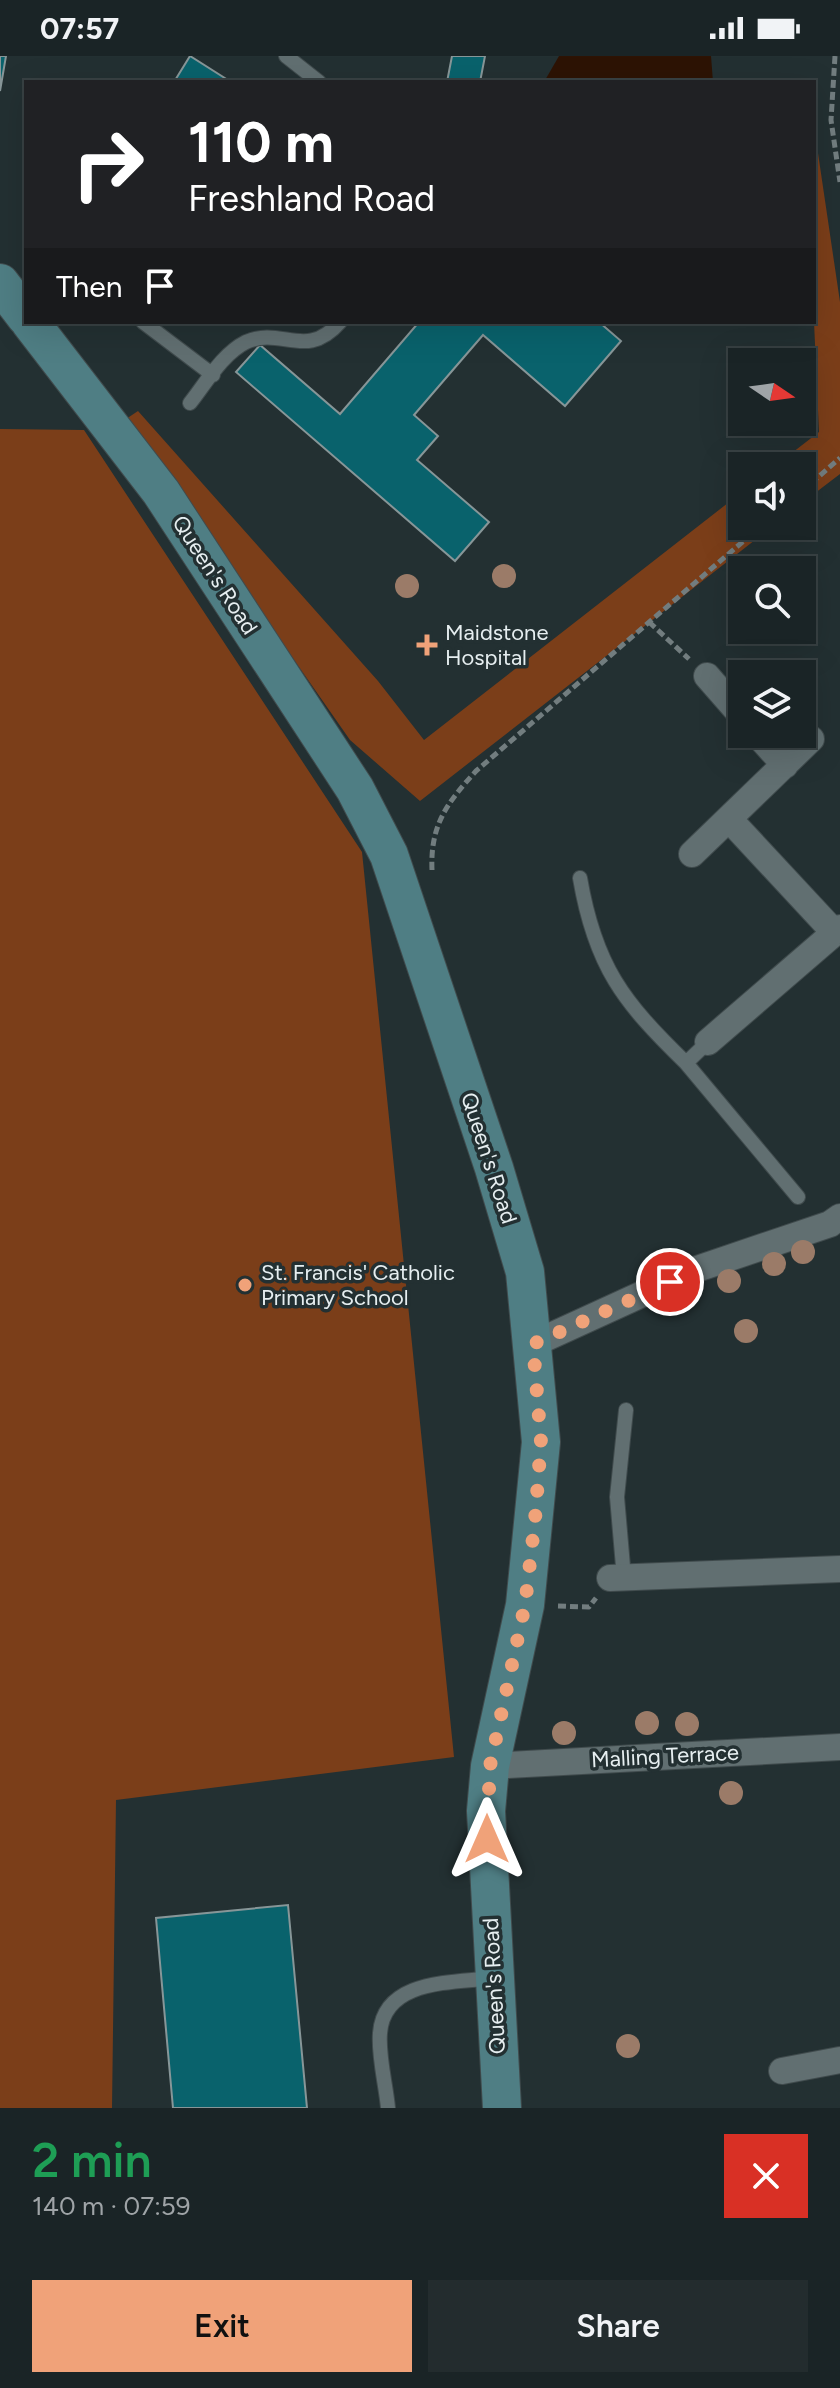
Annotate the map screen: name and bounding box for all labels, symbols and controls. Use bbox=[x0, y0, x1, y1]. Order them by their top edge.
text: 07:57 bbox=[40, 10, 119, 47]
text: 110 m bbox=[188, 109, 334, 176]
icon: right bbox=[56, 112, 160, 216]
text: Freshland Road bbox=[188, 177, 435, 220]
icon: arrive bbox=[138, 264, 182, 308]
text: Then bbox=[56, 268, 122, 305]
north arrow bbox=[728, 348, 816, 436]
map controls bbox=[728, 348, 816, 748]
button: sound bbox=[728, 452, 816, 540]
street label: Queen's Road bbox=[167, 510, 263, 640]
button: search bbox=[728, 556, 816, 644]
place label: Maidstone Hospital bbox=[445, 619, 548, 671]
marker: Maidstone Hospital bbox=[416, 634, 438, 656]
button: layers bbox=[728, 660, 816, 748]
street label: Queen's Road bbox=[455, 1089, 523, 1227]
pin bbox=[636, 1248, 704, 1316]
place label: St. Francis' Catholic Primary School bbox=[261, 1259, 455, 1311]
icon: arrive bbox=[648, 1260, 692, 1304]
marker: St. Francis' Catholic Primary School bbox=[236, 1276, 254, 1294]
street label: Malling Terrace bbox=[590, 1739, 740, 1773]
position arrow bbox=[445, 1797, 529, 1881]
street label: Queen's Road bbox=[477, 1917, 511, 2055]
text: 2 min bbox=[32, 2131, 152, 2189]
button: close bbox=[724, 2134, 808, 2218]
text: 140 m · 07:59 bbox=[32, 2190, 190, 2222]
button: Exit bbox=[32, 2280, 412, 2372]
button: Share bbox=[428, 2280, 808, 2372]

